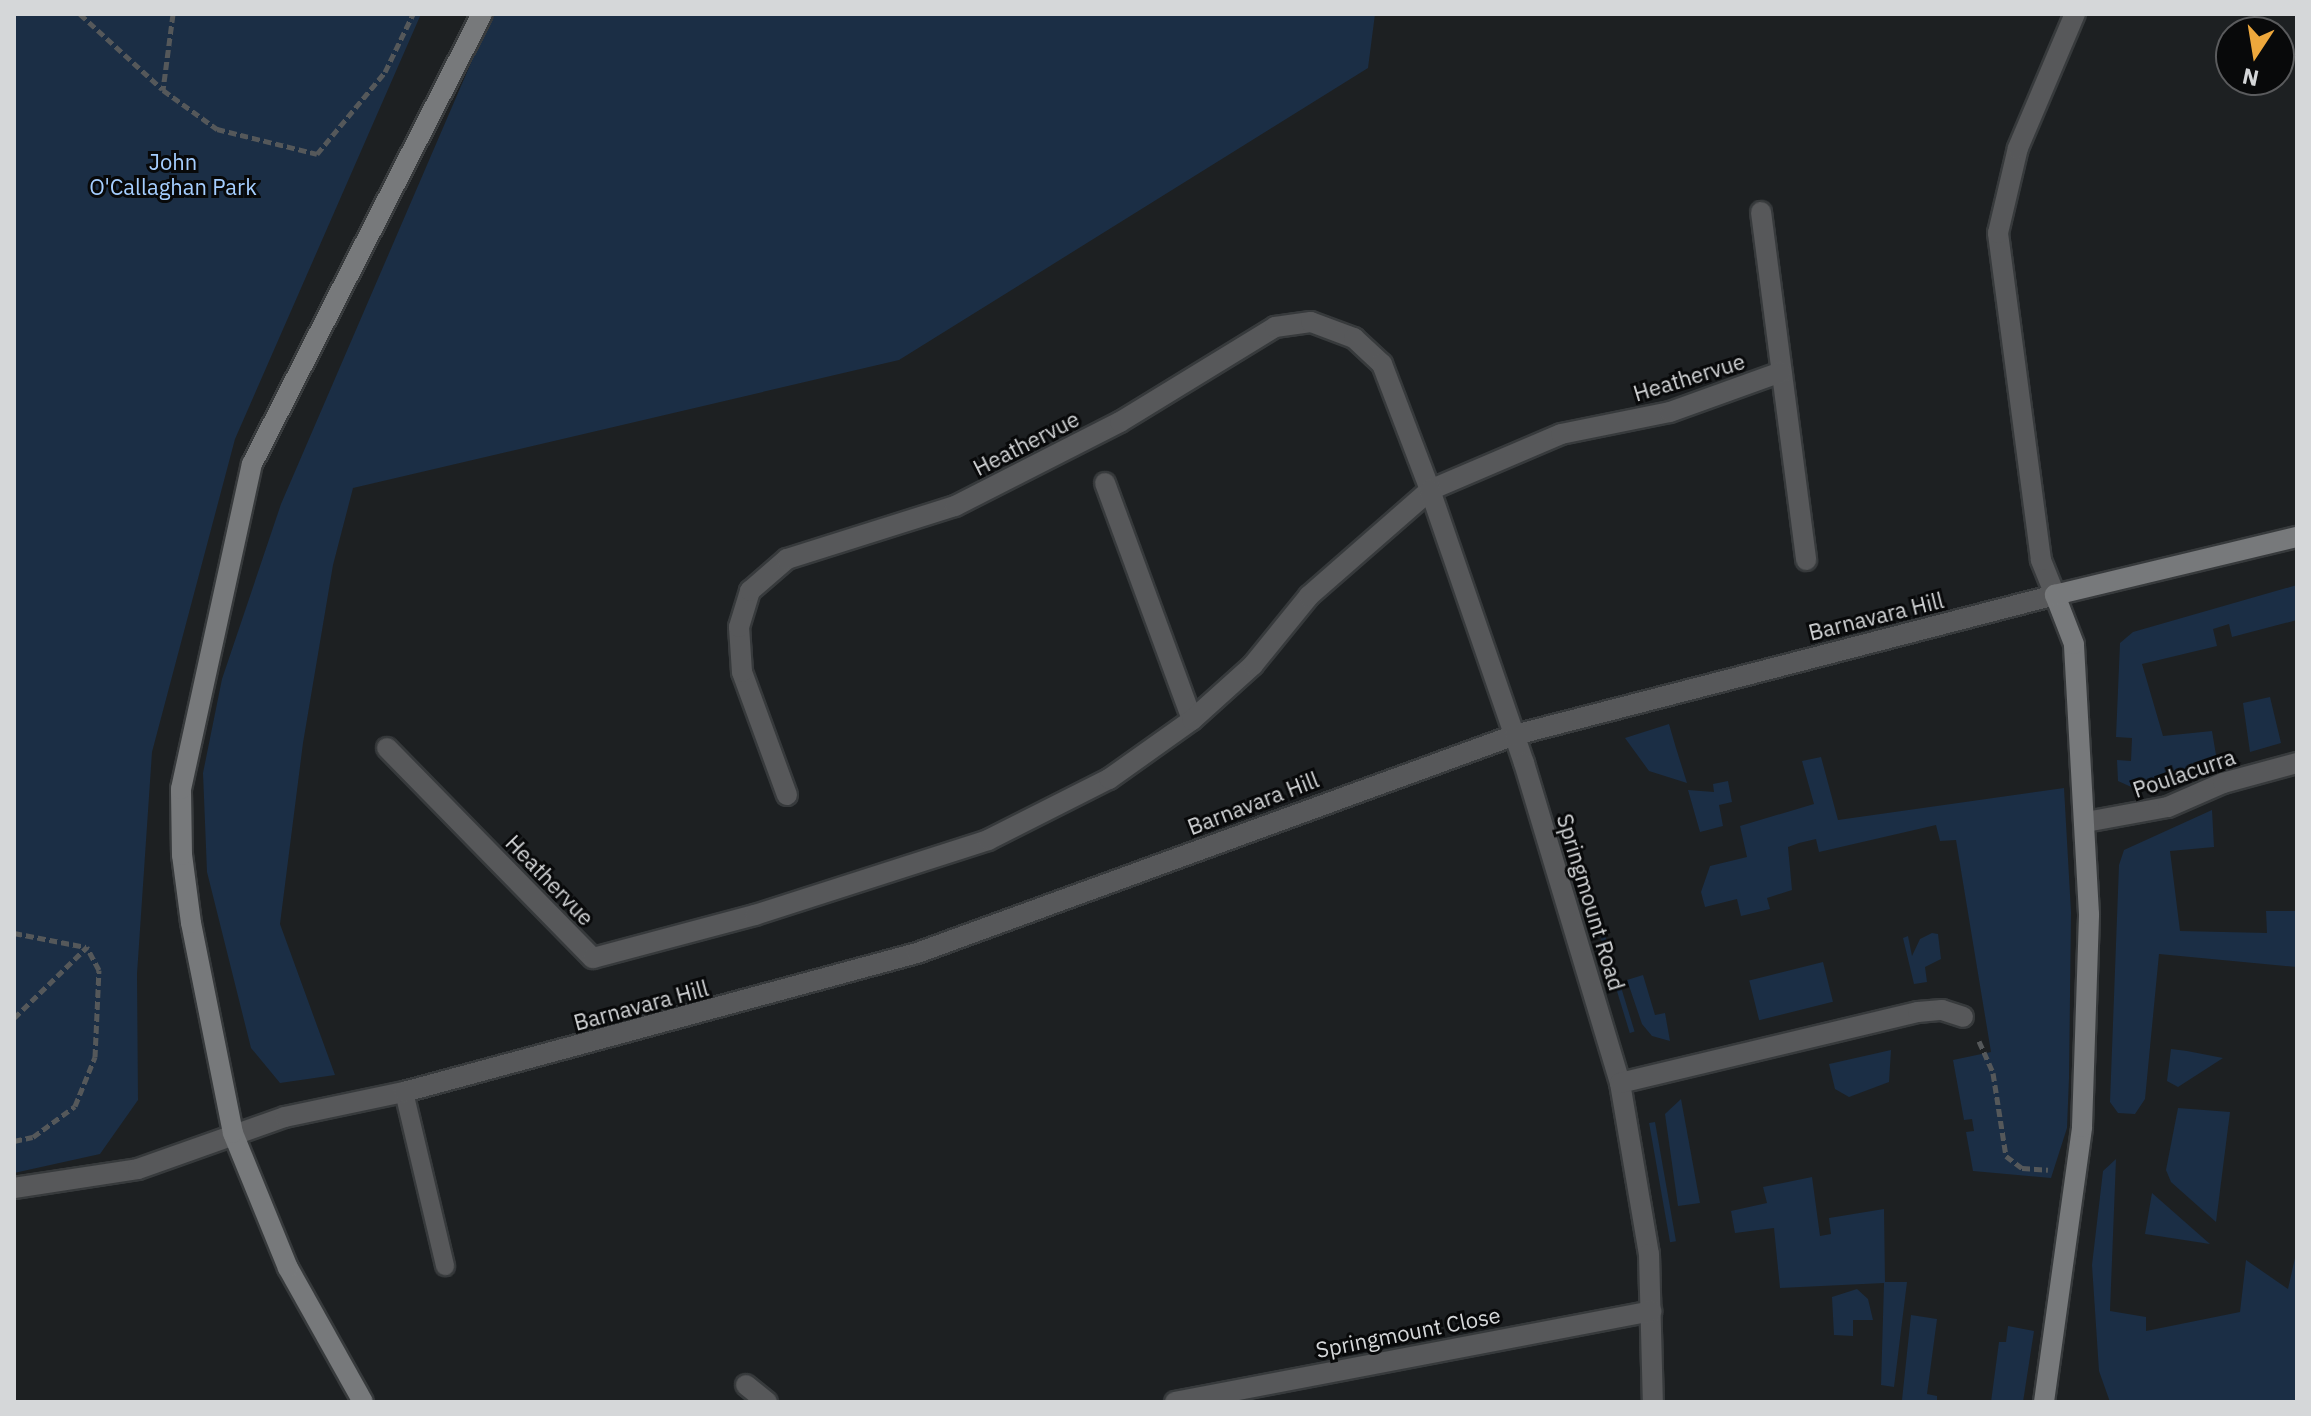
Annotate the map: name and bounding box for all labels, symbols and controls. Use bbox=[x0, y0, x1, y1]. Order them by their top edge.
north arrow bbox=[2215, 16, 2295, 96]
text: N bbox=[2240, 62, 2261, 94]
park label: John O'Callaghan Park bbox=[89, 148, 257, 200]
street label: Heathervue bbox=[1630, 348, 1748, 406]
street label: Heathervue bbox=[969, 405, 1083, 481]
street label: Barnavara Hill bbox=[1806, 586, 1946, 646]
street label: Poulacurra bbox=[2129, 743, 2239, 803]
street label: Barnavara Hill bbox=[1184, 766, 1322, 840]
street label: Springmount Road bbox=[1552, 811, 1630, 993]
street label: Heathervue bbox=[500, 829, 600, 931]
street label: Barnavara Hill bbox=[571, 974, 711, 1036]
street label: Springmount Close bbox=[1313, 1301, 1503, 1363]

